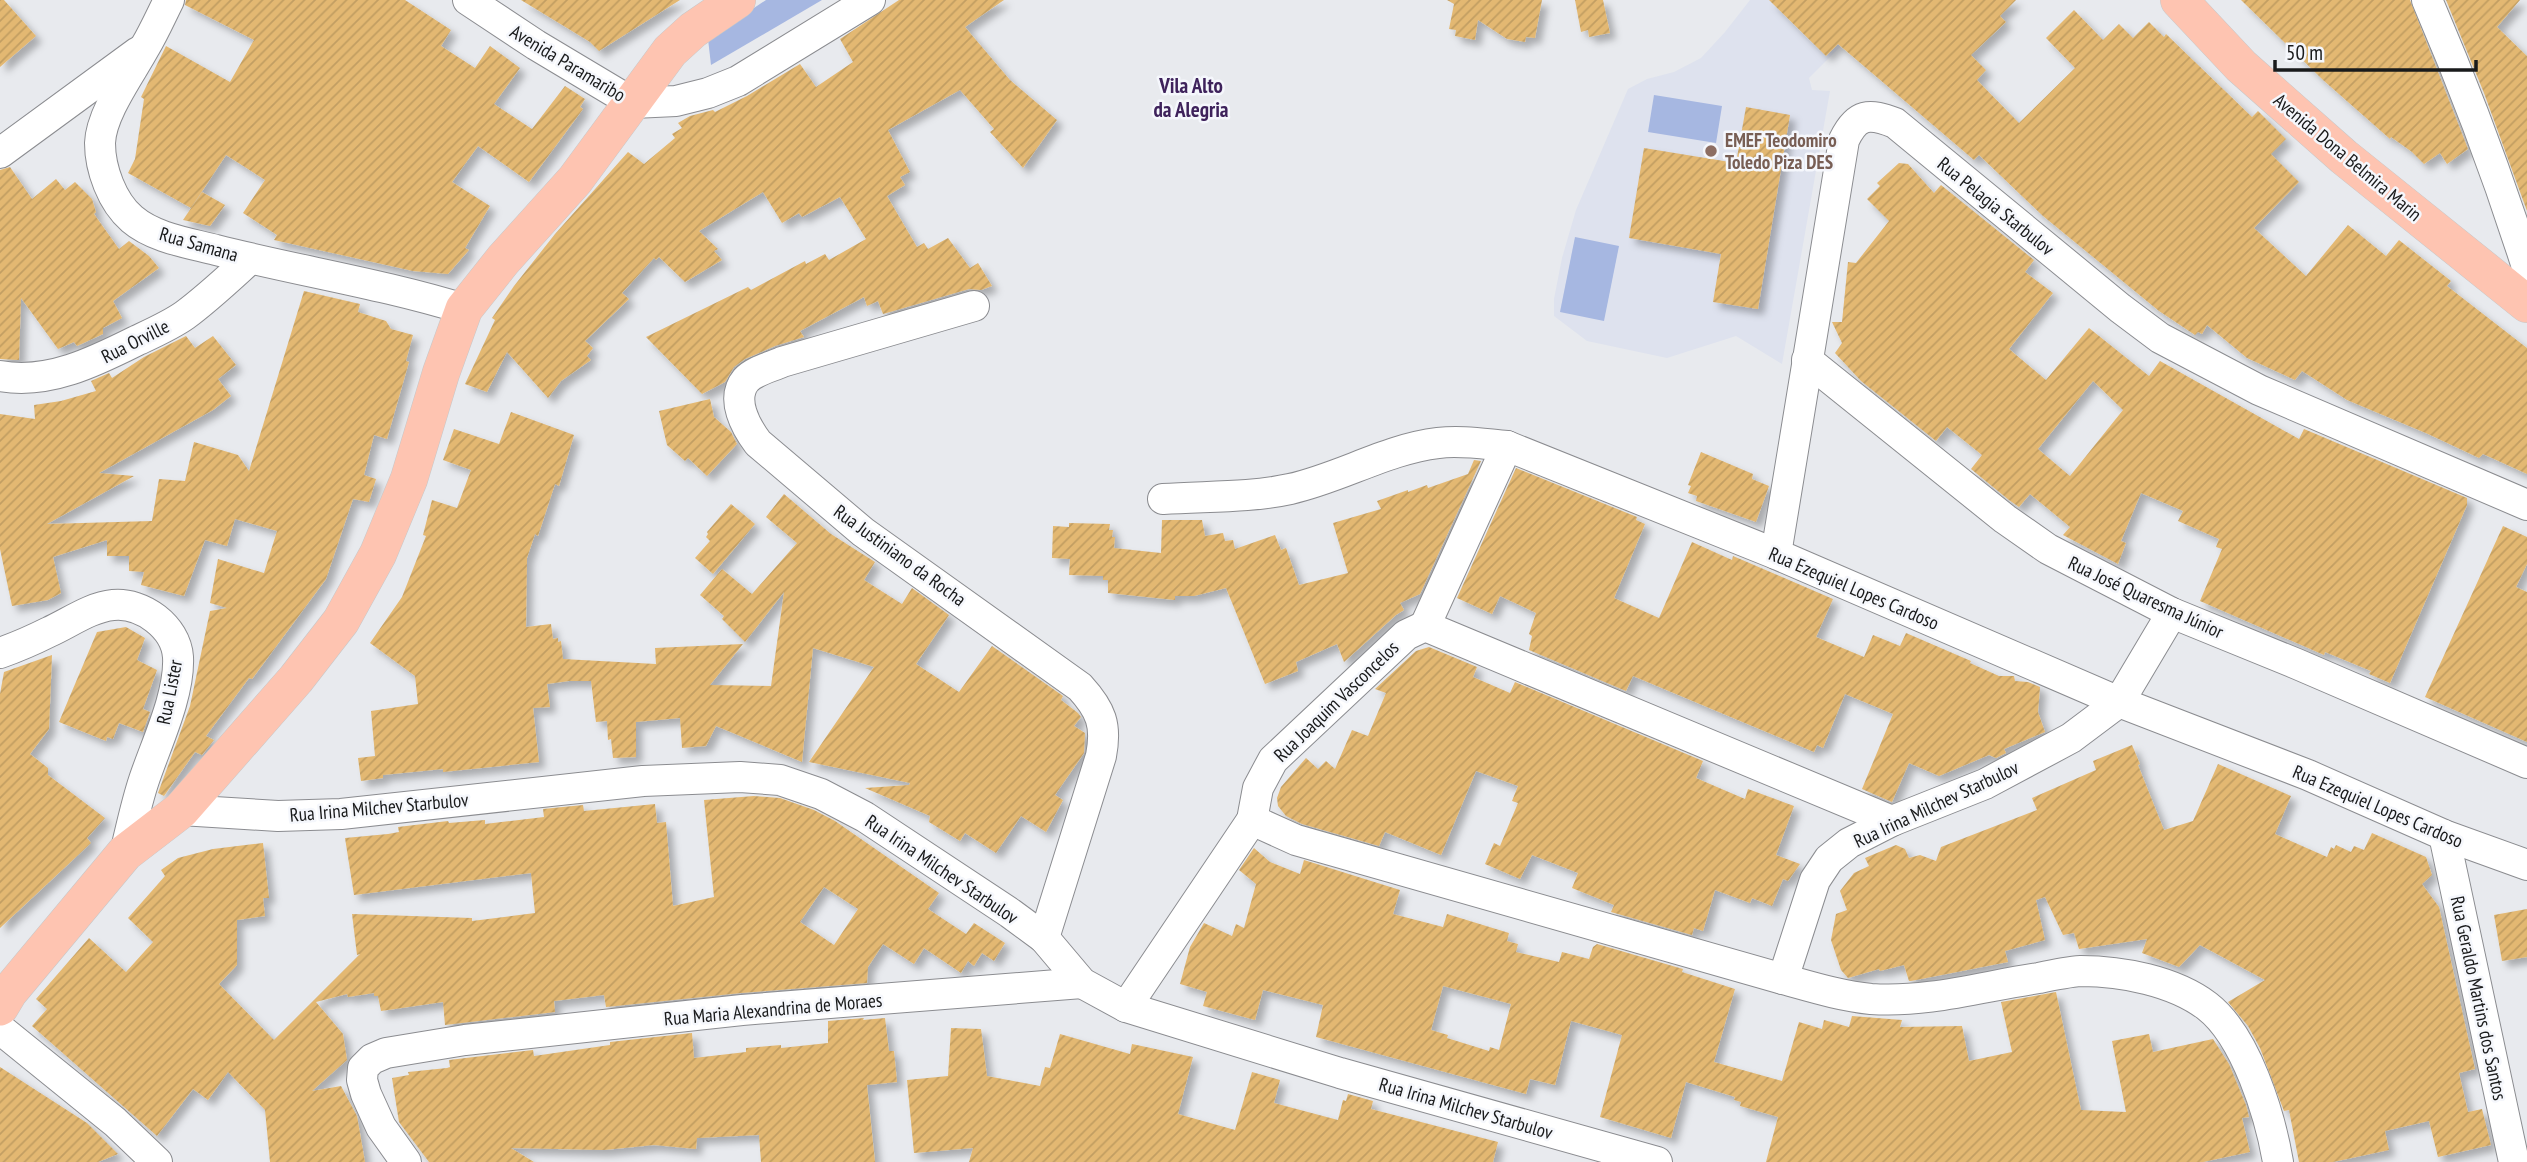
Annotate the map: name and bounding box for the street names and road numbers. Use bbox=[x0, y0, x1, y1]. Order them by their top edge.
street label: Avenida Paramaribo bbox=[506, 19, 630, 107]
street label: Avenida Dona Belmira Marin bbox=[2269, 88, 2427, 226]
street label: Rua Pelagia Starbulov bbox=[1933, 152, 2060, 261]
street label: Rua Samana bbox=[157, 221, 241, 267]
street label: Rua Orville bbox=[97, 314, 173, 368]
street label: Rua Justiniano da Rocha bbox=[829, 499, 971, 611]
street label: Rua Ezequiel Lopes Cardoso bbox=[1765, 541, 1943, 635]
street label: Rua José Quaresma Júnior bbox=[2065, 551, 2228, 644]
street label: Rua Joaquim Vasconcelos bbox=[1269, 635, 1403, 767]
street label: Rua Lister bbox=[151, 657, 187, 726]
street label: Rua Irina Milchev Starbulov bbox=[1850, 755, 2023, 853]
street label: Rua Ezequiel Lopes Cardoso bbox=[2289, 759, 2467, 853]
street label: Rua Irina Milchev Starbulov bbox=[289, 787, 470, 827]
street label: Rua Irina Milchev Starbulov bbox=[861, 809, 1024, 929]
street label: Rua Geraldo Martins dos Santos bbox=[2446, 894, 2512, 1102]
street label: Rua Maria Alexandrina de Moraes bbox=[663, 988, 883, 1030]
street label: Rua Irina Milchev Starbulov bbox=[1376, 1072, 1556, 1144]

